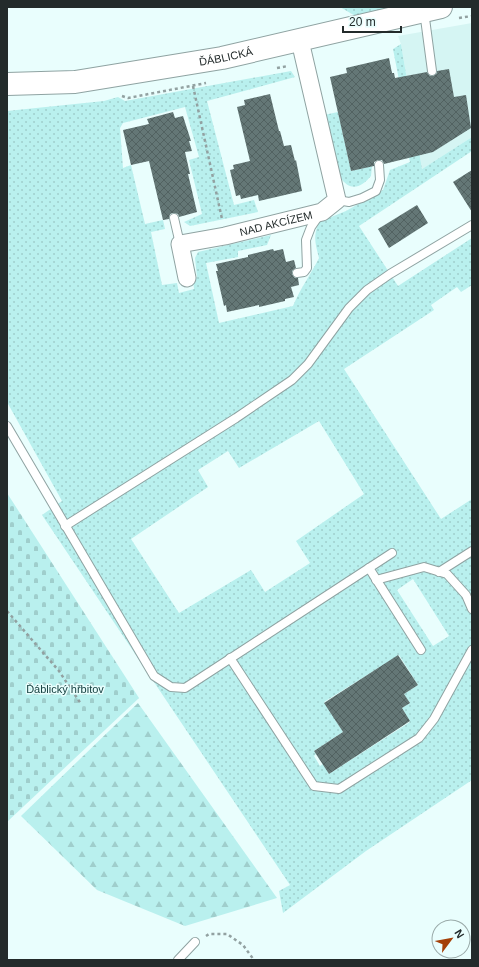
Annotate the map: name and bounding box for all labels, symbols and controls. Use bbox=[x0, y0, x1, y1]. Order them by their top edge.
scale bar bbox=[343, 8, 401, 34]
text: 20 m bbox=[349, 15, 376, 29]
street label: ĎÁBLICKÁ bbox=[198, 45, 254, 68]
street label: NAD AKCÍZEM bbox=[238, 209, 314, 238]
park label: Ďáblický hřbitov bbox=[26, 683, 104, 695]
north arrow bbox=[431, 919, 471, 959]
text: N bbox=[452, 927, 467, 940]

